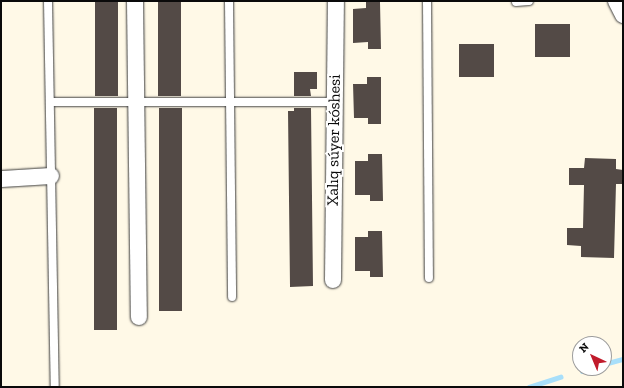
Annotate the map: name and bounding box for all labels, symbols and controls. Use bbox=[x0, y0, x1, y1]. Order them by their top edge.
street label: Xalıq súyer kóshesi bbox=[323, 74, 345, 206]
north arrow bbox=[572, 336, 612, 376]
text: N bbox=[576, 340, 592, 355]

